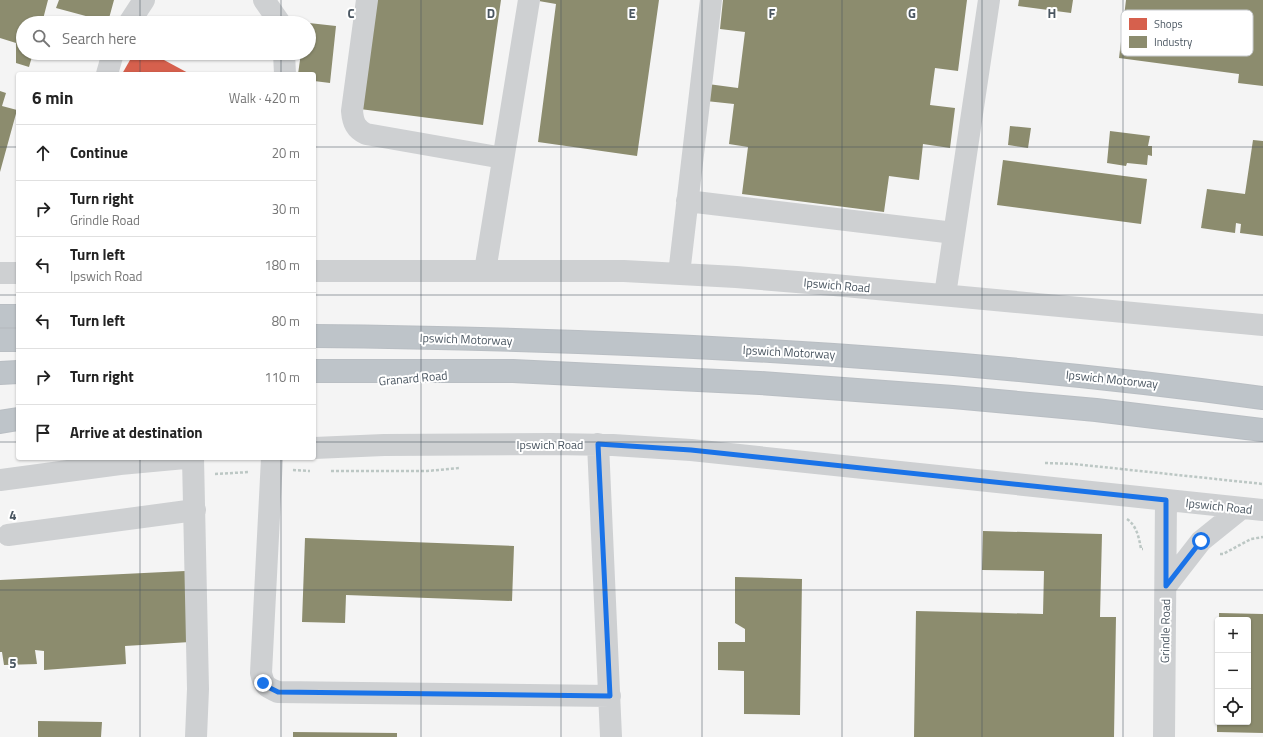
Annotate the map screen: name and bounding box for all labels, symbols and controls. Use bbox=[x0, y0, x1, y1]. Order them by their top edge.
text: C bbox=[347, 3, 355, 23]
text: D bbox=[487, 3, 495, 23]
text: E bbox=[628, 3, 636, 23]
text: F bbox=[769, 3, 776, 23]
text: G bbox=[908, 3, 916, 23]
text: H bbox=[1048, 3, 1056, 23]
legend bbox=[1121, 10, 1253, 56]
search box bbox=[16, 16, 316, 60]
text: Shops bbox=[1154, 16, 1183, 32]
icon: search bbox=[30, 27, 52, 49]
text: Search here bbox=[62, 27, 136, 50]
text: Industry bbox=[1154, 34, 1193, 50]
text: 6 min bbox=[32, 85, 73, 111]
text: Walk · 420 m bbox=[229, 88, 300, 108]
text: Continue bbox=[70, 141, 128, 164]
icon: ahead bbox=[32, 142, 54, 164]
text: 20 m bbox=[272, 143, 300, 163]
text: Turn right bbox=[70, 187, 134, 210]
icon: right bbox=[32, 198, 54, 220]
text: 30 m bbox=[272, 199, 300, 219]
text: Grindle Road bbox=[70, 210, 140, 230]
text: Turn left bbox=[70, 243, 125, 266]
icon: left bbox=[32, 254, 54, 276]
text: 180 m bbox=[264, 255, 300, 275]
text: Ipswich Road bbox=[70, 266, 142, 286]
street label: Ipswich Road bbox=[803, 273, 871, 297]
text: Turn left bbox=[70, 309, 125, 332]
icon: left bbox=[32, 310, 54, 332]
text: 80 m bbox=[272, 311, 300, 331]
street label: Ipswich Motorway bbox=[419, 328, 513, 350]
street label: Ipswich Motorway bbox=[742, 340, 836, 364]
text: Turn right bbox=[70, 365, 134, 388]
street label: Ipswich Motorway bbox=[1065, 365, 1159, 393]
icon: right bbox=[32, 366, 54, 388]
street label: Granard Road bbox=[378, 366, 448, 390]
text: 110 m bbox=[264, 367, 300, 387]
text: Arrive at destination bbox=[70, 421, 203, 444]
icon: arrive bbox=[32, 422, 54, 444]
street label: Ipswich Road bbox=[517, 435, 583, 454]
street label: Ipswich Road bbox=[1185, 493, 1253, 519]
text: 4 bbox=[9, 505, 17, 525]
route start bbox=[1192, 532, 1210, 550]
street label: Grindle Road bbox=[1155, 599, 1175, 663]
map controls bbox=[1215, 617, 1251, 725]
button: + bbox=[1215, 617, 1251, 653]
text: 5 bbox=[9, 653, 17, 673]
button: − bbox=[1215, 653, 1251, 689]
route end bbox=[254, 674, 272, 692]
button: locate bbox=[1215, 689, 1251, 725]

